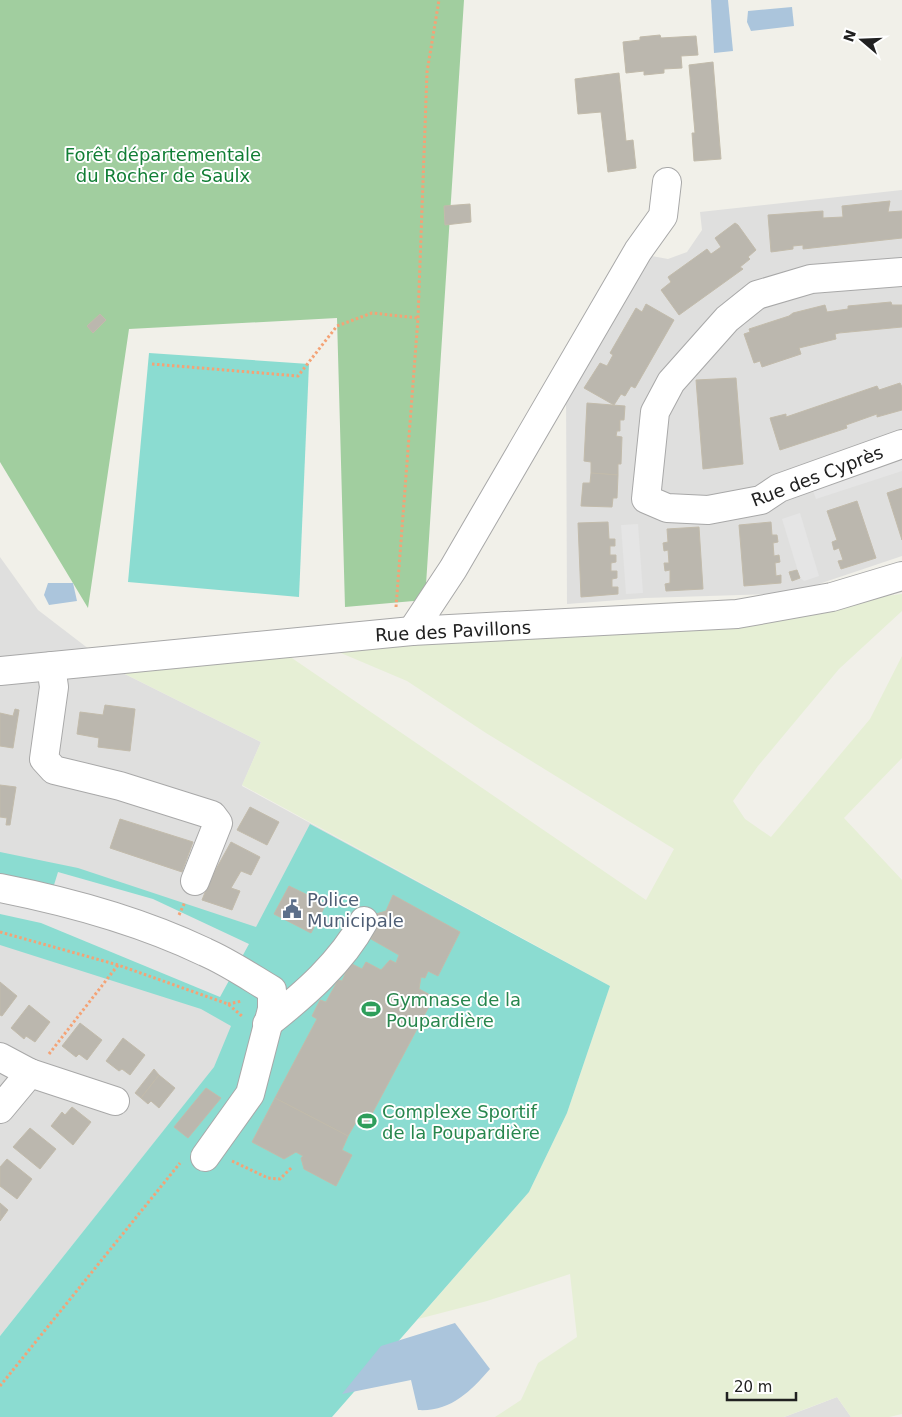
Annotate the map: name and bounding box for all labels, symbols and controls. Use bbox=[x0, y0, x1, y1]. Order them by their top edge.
north arrow bbox=[837, 15, 887, 65]
text: N bbox=[840, 28, 859, 44]
park label: Forêt départementale du Rocher de Saulx bbox=[65, 144, 261, 186]
street label: Rue des Cyprès bbox=[748, 441, 886, 511]
street label: Rue des Pavillons bbox=[375, 616, 531, 646]
place label: Police Municipale bbox=[307, 889, 404, 931]
public building icon: Police Municipale bbox=[281, 898, 303, 920]
place label: Gymnase de la Poupardière bbox=[386, 989, 521, 1031]
sports icon: Gymnase de la Poupardière bbox=[360, 998, 382, 1020]
place label: Complexe Sportif de la Poupardière bbox=[382, 1101, 540, 1143]
sports icon: Complexe Sportif de la Poupardière bbox=[356, 1110, 378, 1132]
scale bar bbox=[727, 1370, 796, 1402]
text: 20 m bbox=[734, 1378, 772, 1396]

